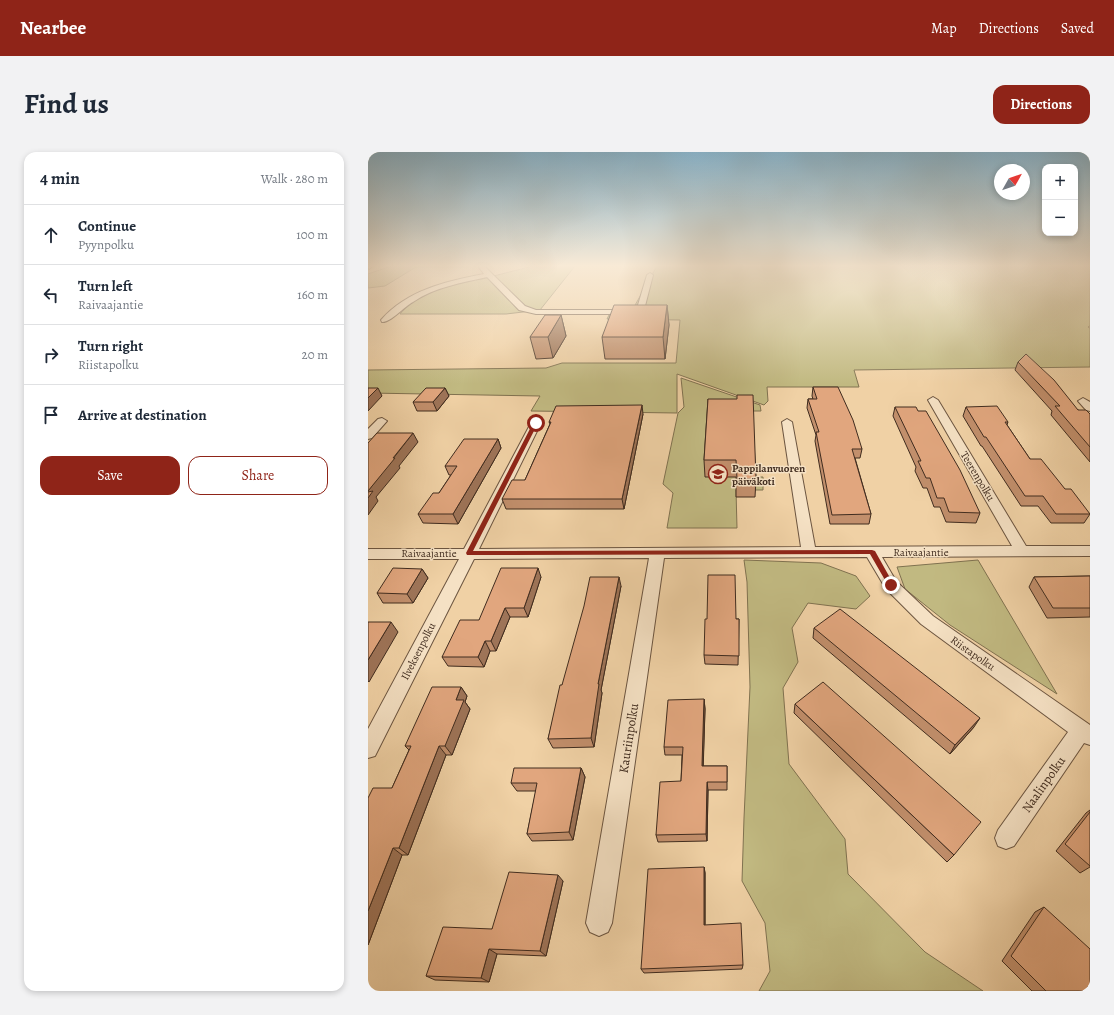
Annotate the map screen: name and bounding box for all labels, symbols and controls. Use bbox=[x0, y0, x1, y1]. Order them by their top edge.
text: Nearbee bbox=[20, 15, 86, 41]
text: Map bbox=[931, 19, 957, 38]
text: Directions bbox=[979, 19, 1039, 38]
text: Saved bbox=[1061, 19, 1094, 38]
text: Find us bbox=[24, 85, 109, 123]
button: Directions bbox=[993, 85, 1090, 124]
north arrow bbox=[994, 164, 1030, 200]
map controls bbox=[1042, 164, 1078, 236]
button: + bbox=[1042, 164, 1078, 200]
text: 4 min bbox=[40, 167, 80, 190]
text: Walk · 280 m bbox=[261, 170, 328, 187]
button: − bbox=[1042, 200, 1078, 236]
text: Continue bbox=[78, 216, 136, 236]
icon: ahead bbox=[40, 224, 62, 246]
text: 100 m bbox=[296, 226, 328, 243]
text: Pyynpolku bbox=[78, 236, 134, 253]
text: Turn left bbox=[78, 276, 133, 296]
icon: left bbox=[40, 284, 62, 306]
text: 160 m bbox=[297, 286, 328, 303]
text: Raivaajantie bbox=[78, 296, 143, 313]
text: Turn right bbox=[78, 336, 143, 356]
icon: right bbox=[40, 344, 62, 366]
text: 20 m bbox=[302, 346, 328, 363]
text: Riistapolku bbox=[78, 356, 139, 373]
icon: arrive bbox=[40, 404, 62, 426]
text: Arrive at destination bbox=[78, 405, 207, 425]
route start bbox=[527, 414, 545, 432]
street label: Teerenpolku bbox=[957, 449, 998, 504]
button: Save bbox=[40, 456, 180, 495]
button: Share bbox=[188, 456, 328, 495]
place label: Pappilanvuoren päiväkoti bbox=[732, 461, 805, 489]
school or university icon: Pappilanvuoren päiväkoti bbox=[707, 463, 729, 485]
street label: Raivaajantie bbox=[893, 545, 949, 560]
street label: Raivaajantie bbox=[401, 546, 457, 561]
route end bbox=[882, 576, 900, 594]
street label: Ilveksenpolku bbox=[398, 620, 439, 682]
street label: Riistapolku bbox=[947, 633, 998, 674]
street label: Kauriinpolku bbox=[615, 702, 642, 774]
street label: Naalinpolku bbox=[1018, 753, 1069, 816]

